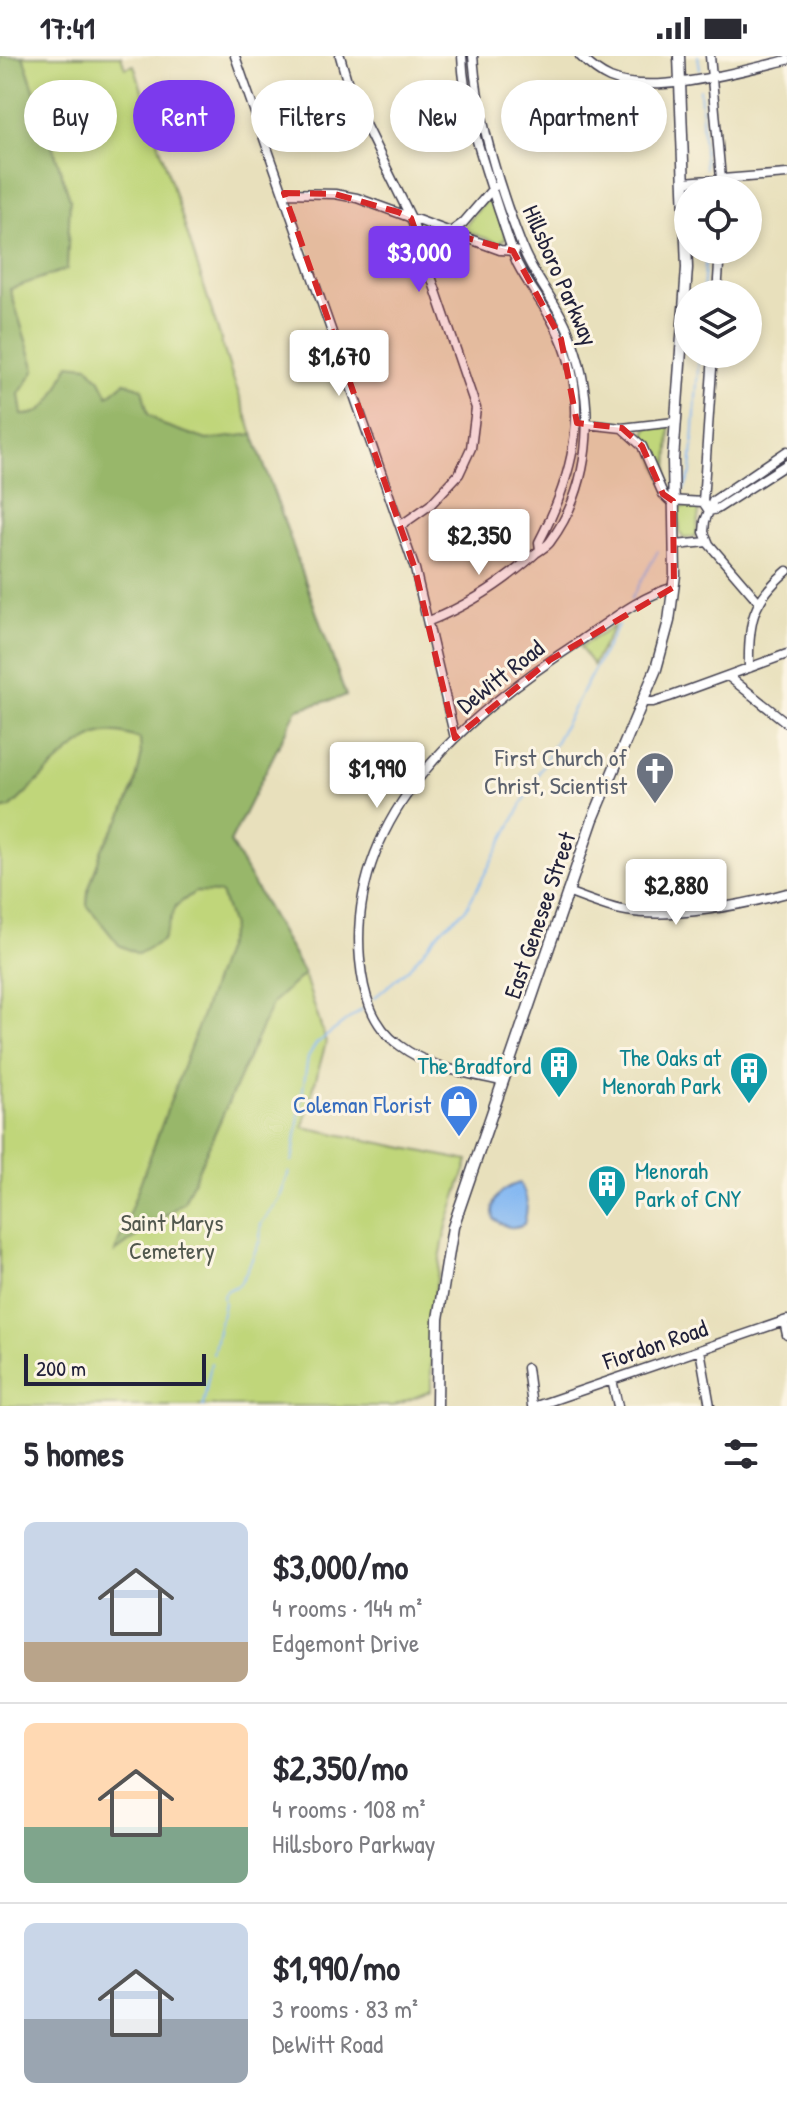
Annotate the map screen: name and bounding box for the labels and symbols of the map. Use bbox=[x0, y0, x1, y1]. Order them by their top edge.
street label: Hillsboro Parkway bbox=[516, 200, 606, 350]
pin: $3,000 bbox=[354, 226, 484, 294]
pin: $1,670 bbox=[274, 330, 404, 398]
pin: $2,350 bbox=[414, 509, 544, 577]
street label: DeWitt Road bbox=[450, 632, 550, 720]
place label: First Church of Christ, Scientist bbox=[484, 741, 628, 801]
pin: $1,990 bbox=[312, 742, 442, 810]
church icon: First Church of Christ, Scientist bbox=[634, 750, 676, 805]
street label: East Genesee Street bbox=[496, 827, 583, 1003]
pin: $2,880 bbox=[611, 859, 741, 927]
place label: The Oaks at Menorah Park bbox=[602, 1041, 722, 1101]
building icon: The Bradford bbox=[538, 1044, 580, 1099]
place label: The Bradford bbox=[418, 1049, 531, 1081]
building icon: The Oaks at Menorah Park bbox=[728, 1050, 770, 1105]
shop icon: Coleman Florist bbox=[438, 1083, 480, 1138]
place label: Coleman Florist bbox=[293, 1088, 432, 1120]
place label: Menorah Park of CNY bbox=[635, 1154, 741, 1214]
building icon: Menorah Park of CNY bbox=[586, 1163, 628, 1218]
park label: Saint Marys Cemetery bbox=[121, 1206, 223, 1266]
street label: Fiordon Road bbox=[598, 1311, 711, 1377]
scale bar bbox=[24, 1350, 206, 1386]

